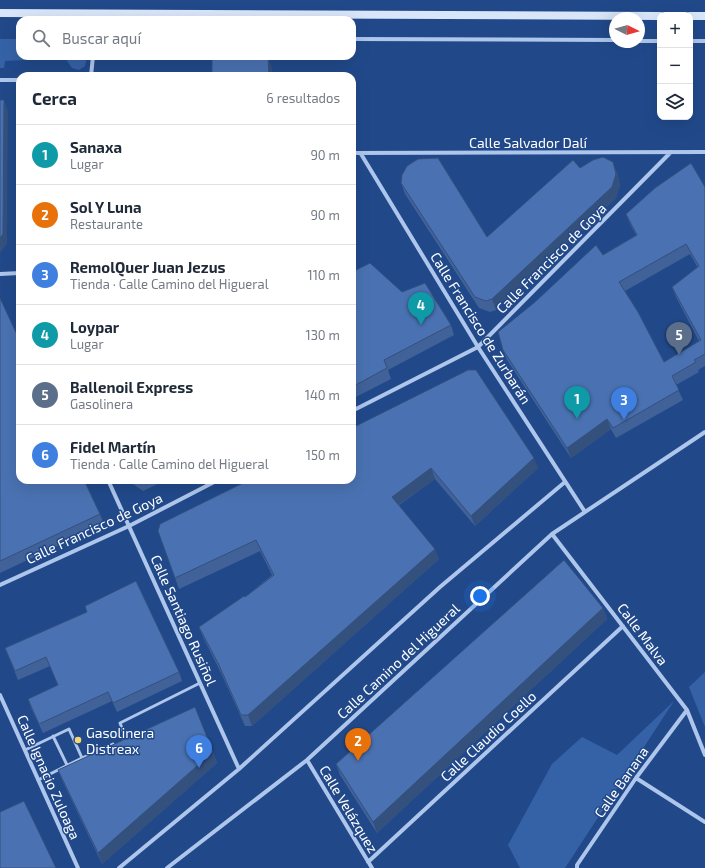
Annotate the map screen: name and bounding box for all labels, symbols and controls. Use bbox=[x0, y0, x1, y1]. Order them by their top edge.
north arrow bbox=[609, 12, 645, 48]
map controls bbox=[657, 12, 693, 120]
button: + bbox=[657, 12, 693, 48]
search box bbox=[16, 16, 356, 60]
icon: search bbox=[30, 27, 52, 49]
text: Buscar aquí bbox=[62, 29, 141, 47]
button: − bbox=[657, 48, 693, 84]
button: layers bbox=[657, 84, 693, 120]
text: Cerca bbox=[32, 88, 77, 108]
text: 6 resultados bbox=[266, 90, 340, 106]
street label: Calle Salvador Dalí bbox=[469, 134, 588, 151]
text: Sanaxa bbox=[70, 138, 122, 156]
text: 1 bbox=[42, 147, 48, 163]
text: 90 m bbox=[310, 147, 340, 163]
text: Lugar bbox=[70, 156, 104, 172]
text: Sol Y Luna bbox=[70, 198, 142, 216]
street label: Calle Francisco de Goya bbox=[492, 199, 610, 317]
text: 2 bbox=[41, 207, 49, 223]
text: 90 m bbox=[310, 207, 340, 223]
text: Restaurante bbox=[70, 216, 143, 232]
street label: Calle Francisco de Zurbarán bbox=[427, 249, 535, 407]
text: RemolQuer Juan Jezus bbox=[70, 258, 226, 276]
text: 3 bbox=[41, 267, 49, 283]
text: 110 m bbox=[308, 267, 340, 283]
text: Tienda · Calle Camino del Higueral bbox=[70, 276, 269, 292]
pin: 4 bbox=[408, 292, 434, 325]
text: Loypar bbox=[70, 318, 119, 336]
pin: 5 bbox=[666, 322, 692, 355]
text: 4 bbox=[41, 327, 49, 343]
text: 130 m bbox=[305, 327, 340, 343]
text: Lugar bbox=[70, 336, 104, 352]
text: Ballenoil Express bbox=[70, 378, 193, 396]
pin: 1 bbox=[564, 386, 590, 419]
text: 5 bbox=[41, 387, 49, 403]
text: 140 m bbox=[305, 387, 340, 403]
pin: 3 bbox=[611, 387, 637, 420]
text: Gasolinera bbox=[70, 396, 133, 412]
text: Fidel Martín bbox=[70, 438, 156, 456]
text: 6 bbox=[41, 447, 49, 463]
text: 150 m bbox=[306, 447, 340, 463]
text: Tienda · Calle Camino del Higueral bbox=[70, 456, 269, 472]
street label: Calle Francisco de Goya bbox=[23, 489, 165, 567]
street label: Calle Santiago Rusiñol bbox=[148, 552, 221, 689]
your location bbox=[470, 586, 490, 606]
street label: Calle Camino del Higueral bbox=[333, 599, 463, 722]
street label: Calle Malva bbox=[614, 600, 672, 668]
street label: Calle Claudio Coello bbox=[437, 687, 539, 785]
street label: Calle Ignacio Zuloaga bbox=[14, 712, 84, 842]
place label: Gasolinera Distreax bbox=[86, 724, 154, 757]
pin: 2 bbox=[345, 728, 371, 761]
marker: Gasolinera Distreax bbox=[73, 735, 83, 745]
pin: 6 bbox=[186, 735, 212, 768]
street label: Calle Banana bbox=[590, 743, 652, 821]
street label: Calle Velázquez bbox=[316, 762, 382, 856]

